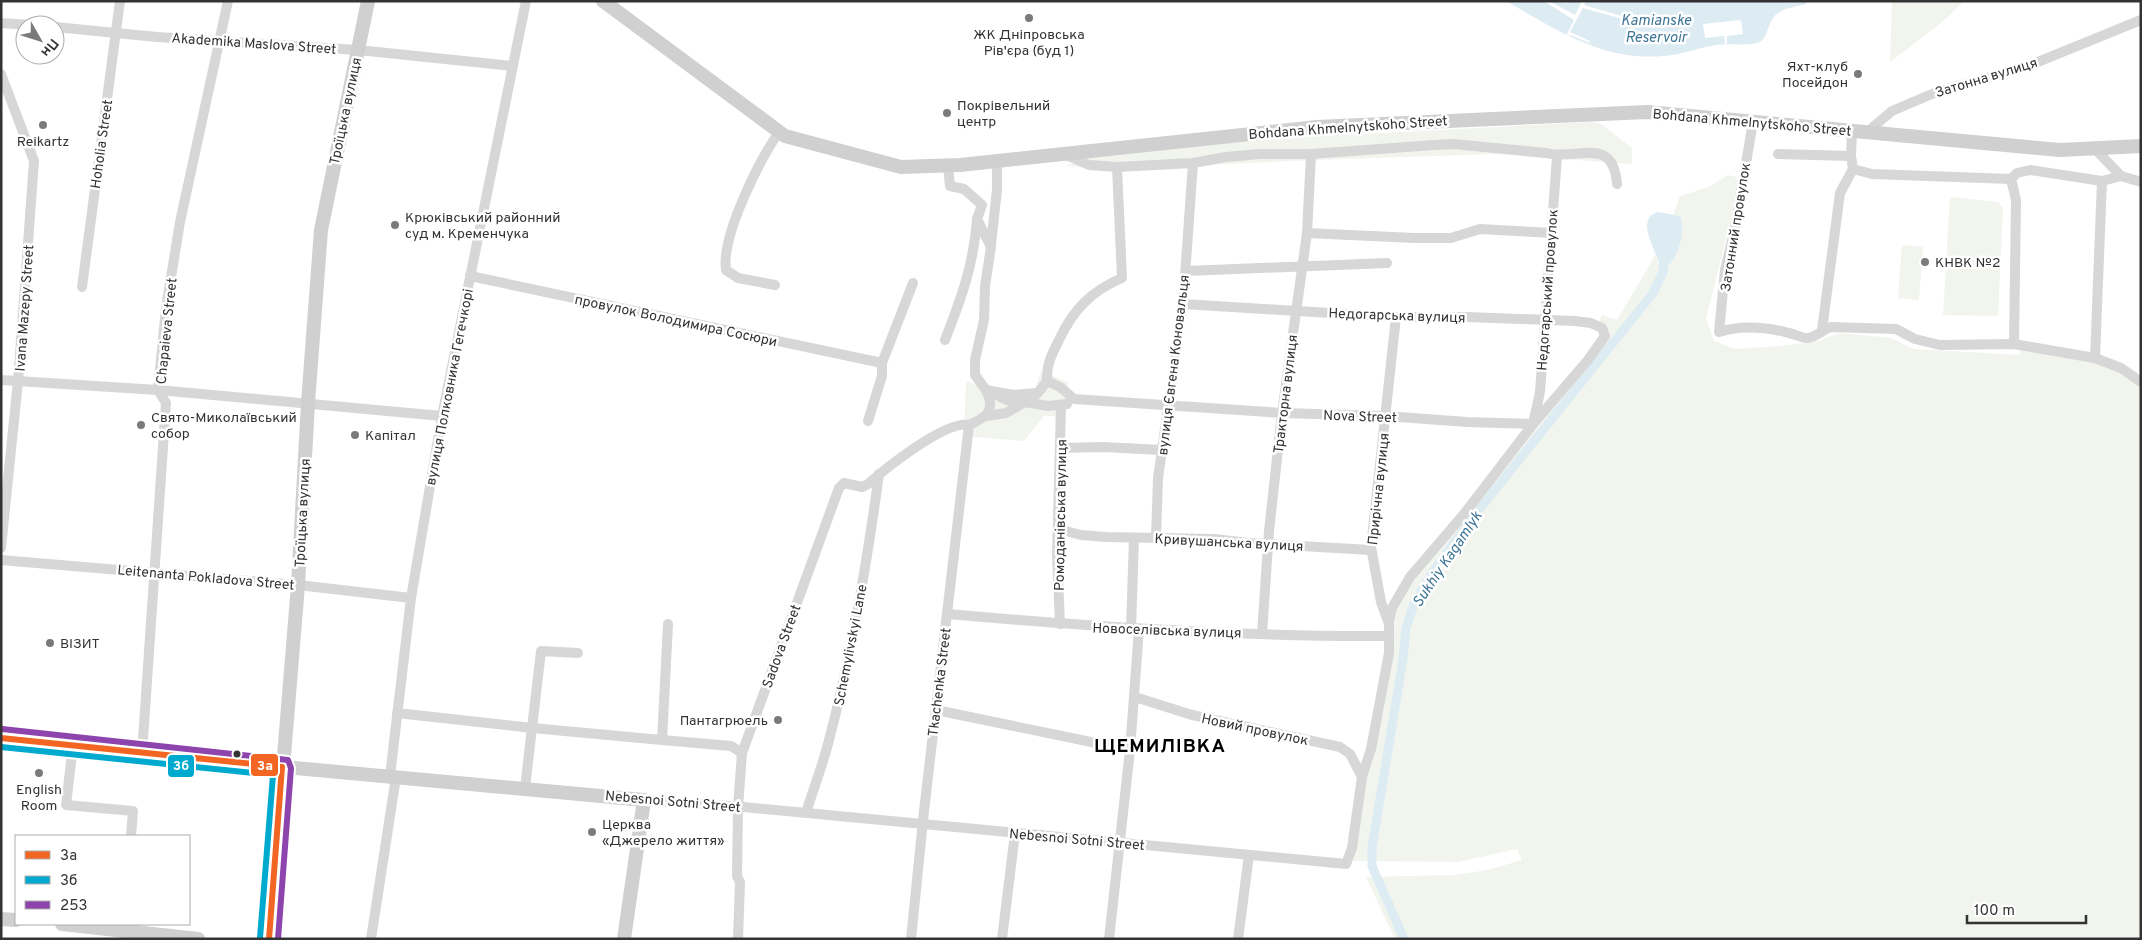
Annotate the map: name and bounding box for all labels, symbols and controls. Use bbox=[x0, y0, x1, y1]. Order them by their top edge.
marker: ЖК Дніпровська Рів'єра (буд 1) bbox=[1023, 12, 1035, 24]
water label: Kamianske Reservoir bbox=[1621, 12, 1691, 48]
north arrow bbox=[15, 15, 65, 65]
place label: ЖК Дніпровська Рів'єра (буд 1) bbox=[973, 27, 1085, 60]
street label: Akademika Maslova Street bbox=[171, 30, 337, 59]
text: Пн bbox=[36, 35, 61, 60]
street label: Затонна вулиця bbox=[1933, 55, 2040, 102]
street label: Троїцька вулиця bbox=[327, 56, 366, 167]
place label: Яхт-клуб Посейдон bbox=[1782, 59, 1848, 92]
marker: Яхт-клуб Посейдон bbox=[1852, 68, 1864, 80]
street label: Hoholia Street bbox=[88, 98, 117, 190]
place label: Покрівельний центр bbox=[957, 98, 1050, 131]
street label: Bohdana Khmelnytskoho Street bbox=[1652, 106, 1852, 141]
marker: Покрівельний центр bbox=[941, 107, 953, 119]
street label: Bohdana Khmelnytskoho Street bbox=[1248, 113, 1448, 144]
marker: Reikartz bbox=[37, 119, 49, 131]
place label: Reikartz bbox=[17, 134, 69, 151]
street label: Затонний провулок bbox=[1718, 161, 1755, 293]
street label: Недогарський провулок bbox=[1534, 209, 1563, 371]
place label: Крюківський районний суд м. Кременчука bbox=[405, 210, 560, 243]
marker: Крюківський районний суд м. Кременчука bbox=[389, 219, 401, 231]
street label: Ivana Mazepy Street bbox=[13, 244, 38, 372]
place label: КНВК №2 bbox=[1935, 255, 2000, 272]
marker: КНВК №2 bbox=[1919, 256, 1931, 268]
street label: вулиця Євгена Коновальця bbox=[1155, 274, 1194, 456]
street label: Chapaieva Street bbox=[153, 277, 182, 385]
street label: вулиця Полковника Гегечкорі bbox=[423, 288, 478, 487]
street label: провулок Володимира Сосюри bbox=[573, 292, 778, 351]
street label: Недогарська вулиця bbox=[1328, 306, 1466, 327]
street label: Тракторна вулиця bbox=[1271, 334, 1302, 455]
street label: Nova Street bbox=[1323, 408, 1397, 427]
place label: Свято-Миколаївський собор bbox=[151, 410, 297, 443]
marker: Свято-Миколаївський собор bbox=[135, 419, 147, 431]
place label: Капітал bbox=[365, 428, 416, 445]
marker: Капітал bbox=[349, 429, 361, 441]
street label: Прирічна вулиця bbox=[1365, 432, 1394, 546]
street label: Ромоданівська вулиця bbox=[1052, 439, 1071, 591]
street label: Троїцька вулиця bbox=[292, 458, 315, 568]
water label: Sukhiy Kagamlyk bbox=[1409, 508, 1488, 611]
street label: Кривушанська вулиця bbox=[1154, 531, 1304, 556]
street label: Leitenanta Pokladova Street bbox=[117, 562, 295, 595]
street label: Schemylivskyi Lane bbox=[831, 583, 872, 707]
street label: Sadova Street bbox=[759, 602, 805, 691]
street label: Новоселівська вулиця bbox=[1092, 620, 1242, 643]
street label: Tkachenka Street bbox=[925, 627, 956, 738]
place label: ВІЗИТ bbox=[60, 636, 100, 653]
marker: ВІЗИТ bbox=[44, 637, 56, 649]
street label: Новий провулок bbox=[1200, 711, 1310, 750]
place label: Пантагрюель bbox=[680, 713, 768, 730]
marker: Пантагрюель bbox=[772, 714, 784, 726]
district label: ЩЕМИЛІВКА bbox=[1094, 735, 1226, 759]
unlabelled marker bbox=[232, 749, 242, 759]
line badge: 3а bbox=[250, 753, 279, 777]
line badge: 3б bbox=[167, 754, 195, 778]
text: 3б bbox=[173, 758, 189, 775]
text: 3а bbox=[257, 758, 273, 775]
marker: English Room bbox=[33, 767, 45, 779]
place label: English Room bbox=[16, 782, 62, 815]
street label: Nebesnoi Sotni Street bbox=[604, 788, 741, 817]
place label: Церква «Джерело життя» bbox=[602, 817, 724, 850]
marker: Церква «Джерело життя» bbox=[586, 826, 598, 838]
street label: Nebesnoi Sotni Street bbox=[1008, 826, 1145, 855]
legend bbox=[15, 835, 190, 925]
text: 3а bbox=[60, 847, 77, 866]
text: 3б bbox=[60, 872, 77, 891]
scale bar bbox=[1967, 892, 2086, 924]
text: 253 bbox=[60, 897, 88, 916]
text: 100 m bbox=[1974, 902, 2015, 921]

